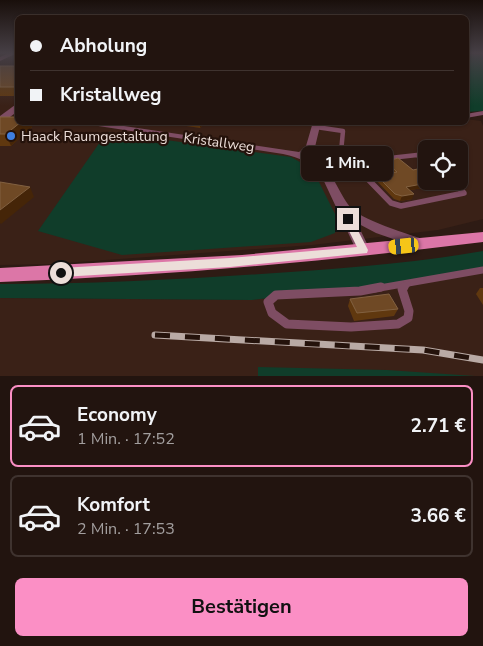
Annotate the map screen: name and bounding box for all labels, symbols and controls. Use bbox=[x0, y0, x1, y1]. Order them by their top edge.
text: Abholung bbox=[60, 33, 147, 59]
text: Kristallweg bbox=[60, 82, 161, 108]
place label: Haack Raumgestaltung bbox=[21, 127, 168, 146]
street label: Kristallweg bbox=[182, 128, 256, 157]
marker: Haack Raumgestaltung bbox=[5, 130, 17, 142]
map controls bbox=[418, 140, 468, 190]
button: locate bbox=[418, 140, 468, 190]
callout: 1 Min. bbox=[302, 146, 394, 182]
text: 1 Min. bbox=[324, 152, 370, 174]
route end bbox=[337, 208, 359, 230]
car bbox=[388, 237, 419, 255]
route start bbox=[50, 262, 72, 284]
text: Economy bbox=[77, 402, 157, 428]
icon: car bbox=[17, 404, 62, 449]
text: 2.71 € bbox=[411, 413, 466, 439]
text: 1 Min. · 17:52 bbox=[77, 428, 175, 450]
text: Komfort bbox=[77, 492, 150, 518]
icon: car bbox=[17, 494, 62, 539]
text: 3.66 € bbox=[411, 503, 466, 529]
text: 2 Min. · 17:53 bbox=[77, 518, 175, 540]
button: Bestätigen bbox=[15, 578, 468, 636]

